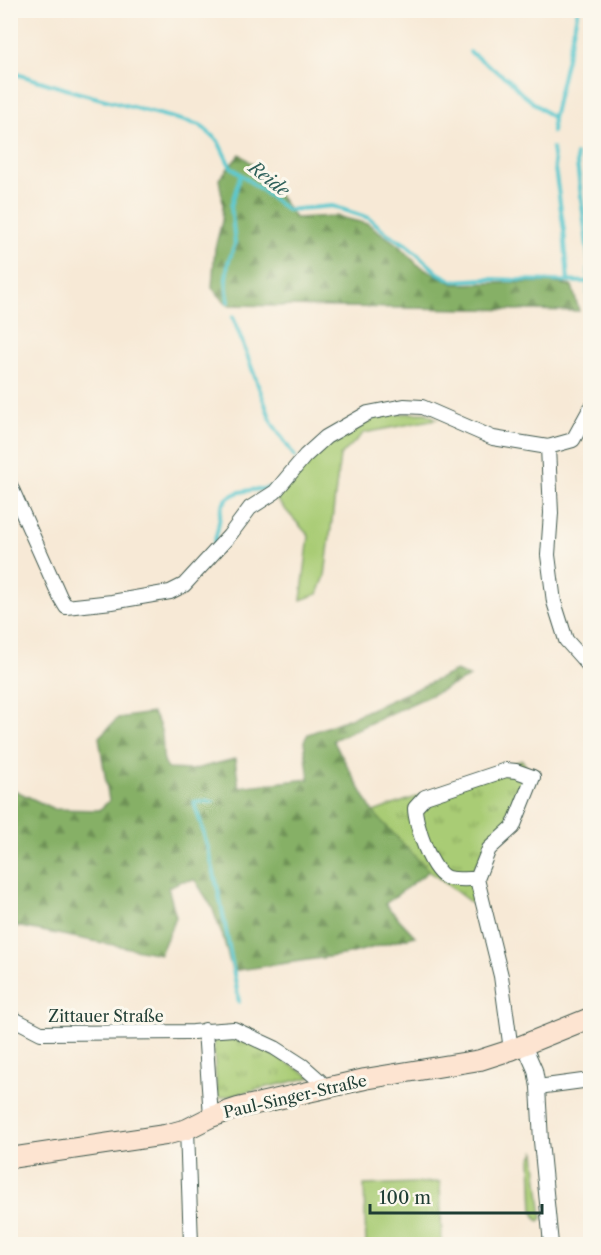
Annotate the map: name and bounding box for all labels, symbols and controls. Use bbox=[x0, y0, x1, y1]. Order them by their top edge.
water label: Reide bbox=[243, 155, 295, 202]
street label: Zittauer Straße bbox=[48, 1006, 164, 1026]
street label: Paul-Singer-Straße bbox=[221, 1070, 369, 1122]
scale bar bbox=[370, 1177, 542, 1215]
text: 100 m bbox=[379, 1187, 431, 1209]

